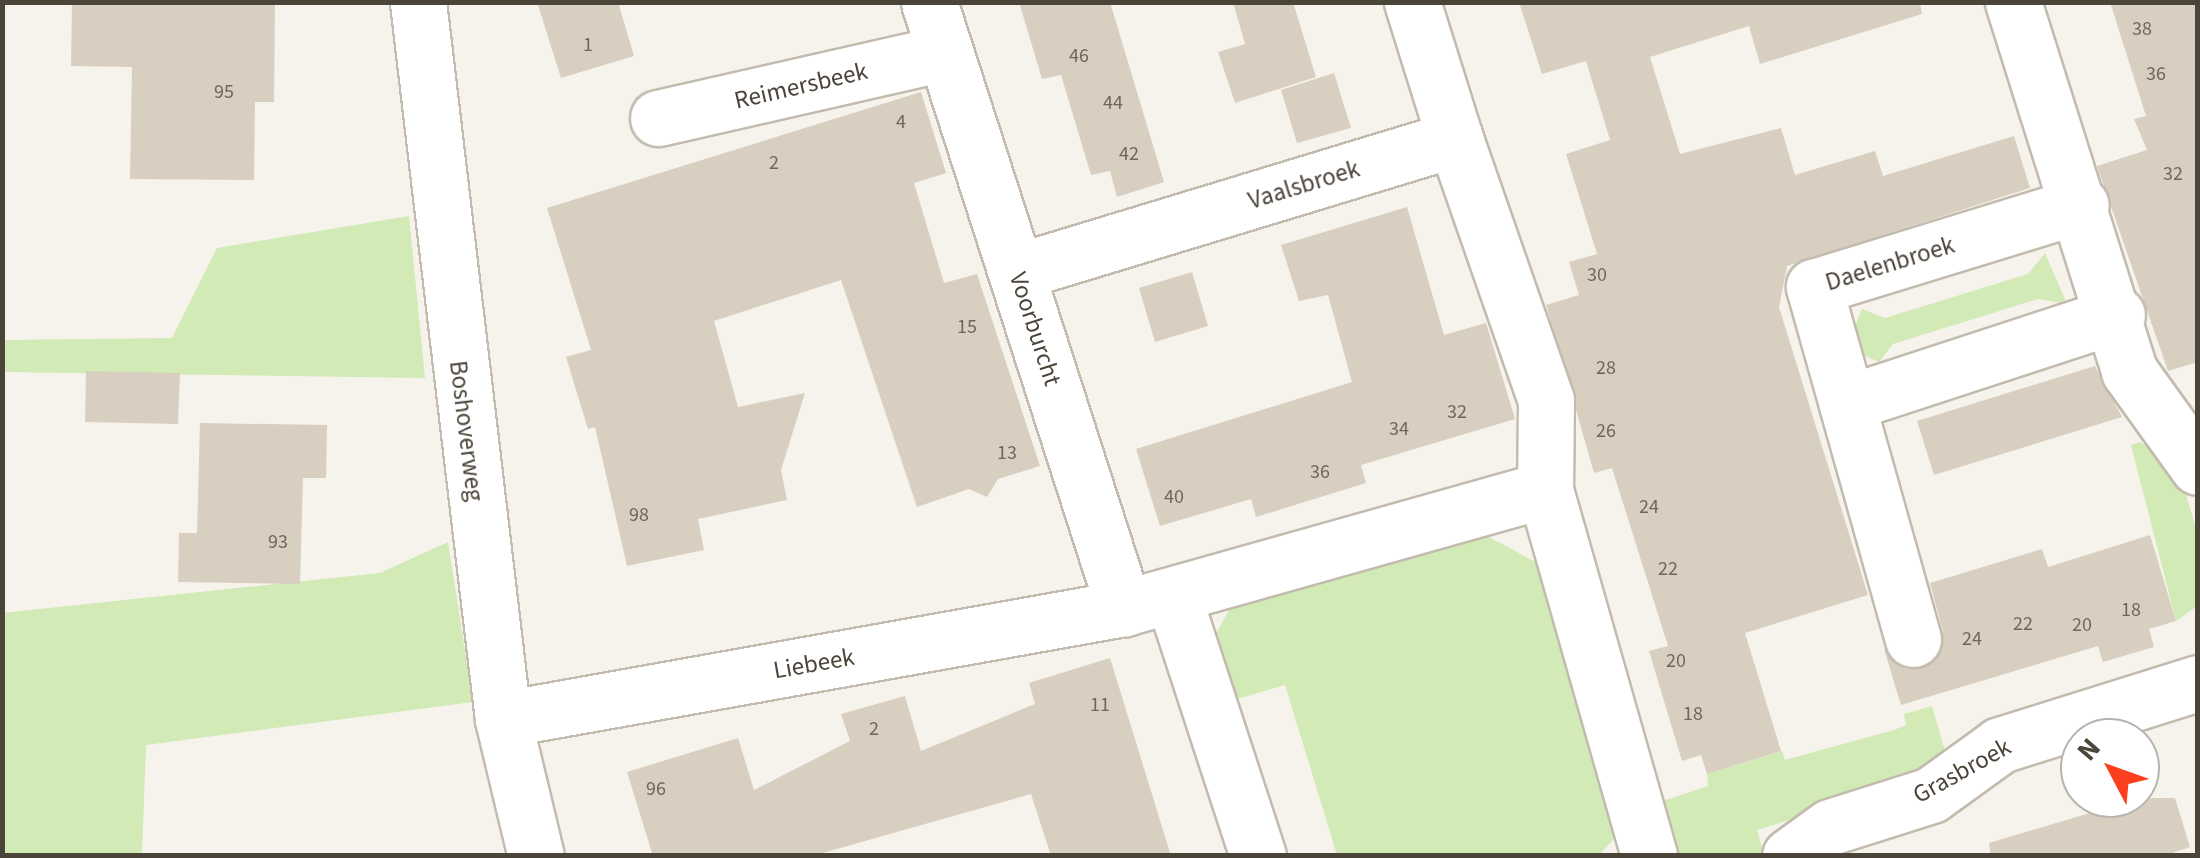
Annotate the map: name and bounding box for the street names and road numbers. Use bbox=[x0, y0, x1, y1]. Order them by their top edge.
street label: Reimersbeek bbox=[732, 56, 870, 116]
street label: Vaalsbroek bbox=[1245, 154, 1363, 216]
street label: Daelenbroek bbox=[1822, 230, 1958, 298]
street label: Voorburcht bbox=[1003, 268, 1067, 390]
street label: Boshoverweg bbox=[442, 359, 490, 503]
street label: Liebeek bbox=[771, 642, 857, 686]
street label: Grasbroek bbox=[1908, 732, 2016, 810]

